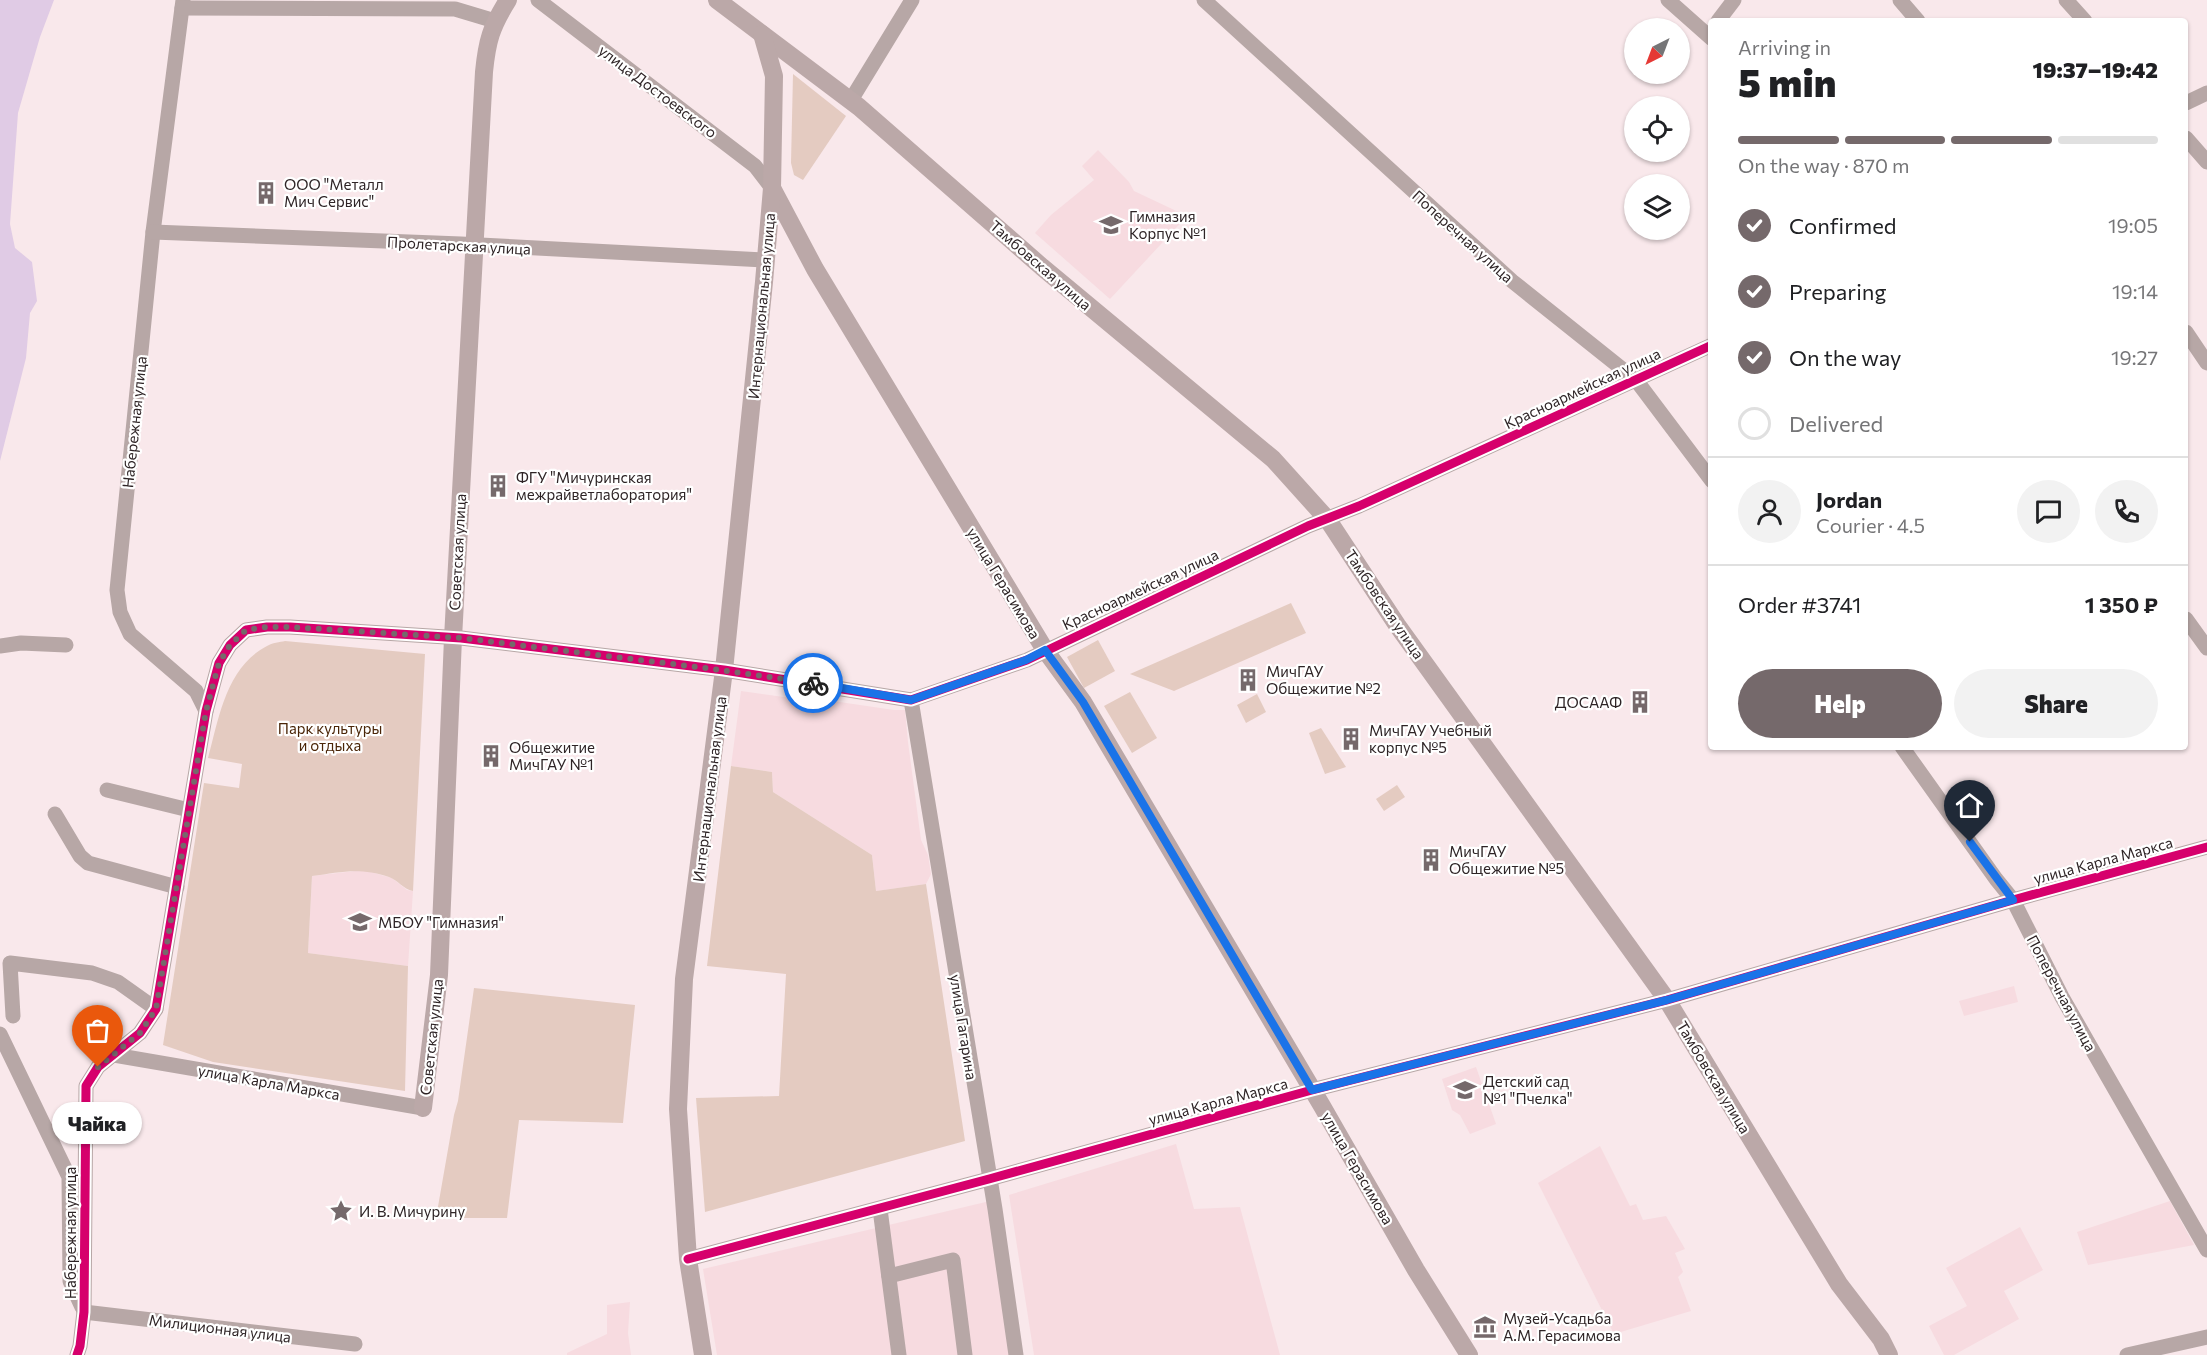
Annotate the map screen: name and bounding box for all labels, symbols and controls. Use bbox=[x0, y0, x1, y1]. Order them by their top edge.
north arrow bbox=[1624, 18, 1690, 84]
map controls bbox=[1624, 18, 1690, 240]
text: Arriving in bbox=[1738, 35, 1831, 59]
street label: улица Достоевского bbox=[595, 41, 721, 141]
text: 19:37–19:42 bbox=[2033, 56, 2158, 83]
text: 5 min bbox=[1738, 57, 1836, 105]
button: locate bbox=[1624, 96, 1690, 162]
text: On the way · 870 m bbox=[1738, 153, 1909, 177]
button: layers bbox=[1624, 174, 1690, 240]
place label: ООО "Металл Мич Сервис" bbox=[284, 175, 384, 210]
building icon: ООО "Металл Мич Сервис" bbox=[253, 180, 279, 206]
street label: Поперечная улица bbox=[1409, 186, 1517, 286]
place label: Гимназия Корпус №1 bbox=[1129, 207, 1207, 242]
icon: check bbox=[1738, 209, 1771, 242]
street label: Интернациональная улица bbox=[744, 212, 778, 400]
school or university icon: Гимназия Корпус №1 bbox=[1098, 212, 1124, 238]
text: Confirmed bbox=[1789, 212, 1896, 239]
text: 19:05 bbox=[2108, 213, 2158, 237]
street label: Тамбовская улица bbox=[987, 216, 1095, 314]
street label: Пролетарская улица bbox=[387, 232, 531, 258]
icon: check bbox=[1738, 275, 1771, 308]
text: Preparing bbox=[1789, 278, 1886, 305]
text: 19:14 bbox=[2112, 279, 2158, 303]
icon: check bbox=[1738, 341, 1771, 374]
street label: Красноармейская улица bbox=[1501, 344, 1663, 432]
text: On the way bbox=[1789, 344, 1901, 371]
text: 19:27 bbox=[2111, 345, 2158, 369]
street label: Набережная улица bbox=[118, 355, 150, 489]
text: Delivered bbox=[1789, 410, 1883, 437]
place label: ФГУ "Мичуринская межрайветлаборатория" bbox=[516, 468, 692, 503]
building icon: ФГУ "Мичуринская межрайветлаборатория" bbox=[485, 473, 511, 499]
button: person bbox=[1738, 480, 1801, 543]
button: chat bbox=[2017, 480, 2080, 543]
button: phone bbox=[2095, 480, 2158, 543]
text: Jordan bbox=[1816, 486, 1882, 513]
street label: Советская улица bbox=[445, 493, 469, 611]
text: Courier · 4.5 bbox=[1816, 513, 1925, 537]
street label: улица Герасимова bbox=[964, 524, 1044, 642]
street label: Красноармейская улица bbox=[1059, 545, 1221, 633]
street label: Тамбовская улица bbox=[1342, 546, 1428, 662]
text: Order #3741 bbox=[1738, 591, 1861, 618]
text: 1 350 ₽ bbox=[2085, 591, 2158, 618]
courier bbox=[783, 653, 843, 713]
place label: МичГАУ Общежитие №2 bbox=[1266, 662, 1381, 697]
icon: bike bbox=[797, 667, 830, 700]
building icon: МичГАУ Общежитие №2 bbox=[1235, 667, 1261, 693]
button: Help bbox=[1738, 669, 1942, 738]
button: Share bbox=[1954, 669, 2158, 738]
building icon: ДОСААФ bbox=[1627, 689, 1653, 715]
place label: ДОСААФ bbox=[1555, 693, 1622, 711]
street label: Интернациональная улица bbox=[689, 695, 729, 883]
park label: Парк культуры и отдыха bbox=[278, 719, 382, 754]
place label: МичГАУ Учебный корпус №5 bbox=[1369, 721, 1492, 756]
building icon: МичГАУ Учебный корпус №5 bbox=[1338, 726, 1364, 752]
place label: Общежитие МичГАУ №1 bbox=[509, 738, 595, 773]
building icon: Общежитие МичГАУ №1 bbox=[478, 743, 504, 769]
pin bbox=[1944, 780, 1995, 842]
icon: home bbox=[1953, 789, 1986, 822]
street label: улица Карла Маркса bbox=[2031, 833, 2175, 887]
place label: МичГАУ Общежитие №5 bbox=[1449, 842, 1564, 877]
building icon: МичГАУ Общежитие №5 bbox=[1418, 847, 1444, 873]
school or university icon: МБОУ "Гимназия" bbox=[347, 909, 373, 935]
place label: МБОУ "Гимназия" bbox=[378, 913, 504, 931]
street label: Поперечная улица bbox=[2024, 932, 2100, 1054]
street label: улица Гагарина bbox=[947, 973, 981, 1081]
street label: Советская улица bbox=[416, 978, 446, 1096]
pin bbox=[72, 1005, 123, 1067]
icon: bag bbox=[81, 1014, 114, 1047]
street label: Тамбовская улица bbox=[1673, 1018, 1755, 1136]
street label: улица Карла Маркса bbox=[197, 1061, 341, 1103]
place label: Детский сад №1 "Пчелка" bbox=[1483, 1072, 1573, 1107]
street label: улица Карла Маркса bbox=[1146, 1074, 1290, 1128]
school or university icon: Детский сад №1 "Пчелка" bbox=[1452, 1077, 1478, 1103]
callout: Чайка bbox=[53, 1103, 143, 1145]
street label: улица Герасимова bbox=[1318, 1108, 1398, 1228]
text: Чайка bbox=[68, 1111, 126, 1135]
street label: Набережная улица bbox=[61, 1167, 79, 1299]
place icon: И. В. Мичурину bbox=[328, 1198, 354, 1224]
place label: И. В. Мичурину bbox=[359, 1202, 465, 1220]
place label: Музей-Усадьба А.М. Герасимова bbox=[1503, 1309, 1621, 1344]
street label: Милиционная улица bbox=[148, 1310, 292, 1346]
museum icon: Музей-Усадьба А.М. Герасимова bbox=[1472, 1314, 1498, 1340]

